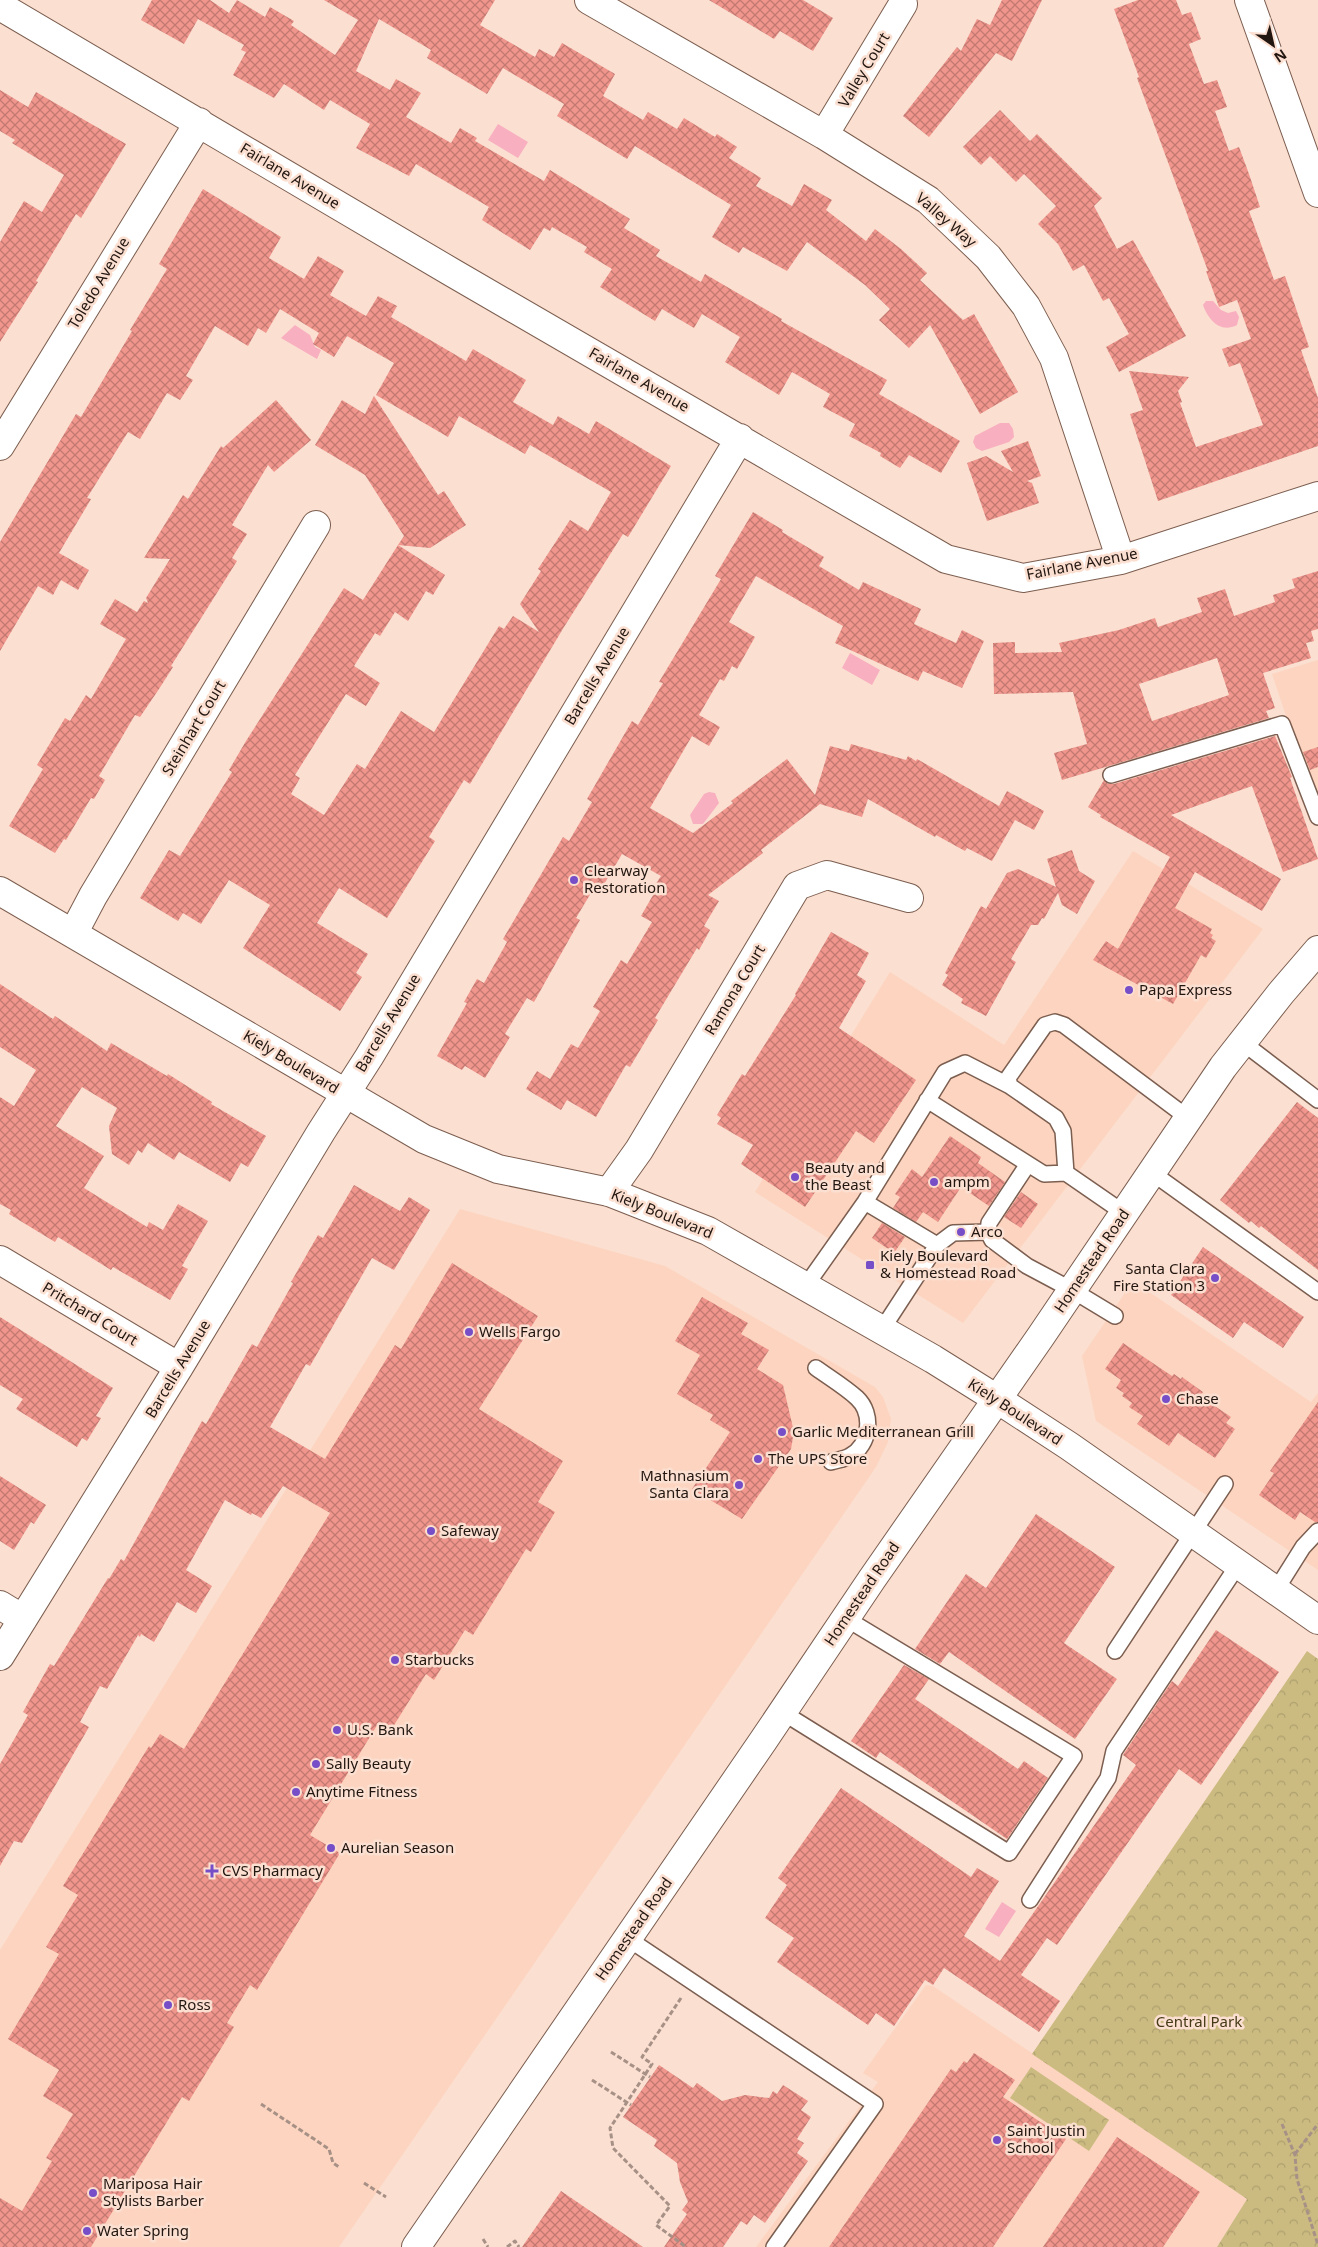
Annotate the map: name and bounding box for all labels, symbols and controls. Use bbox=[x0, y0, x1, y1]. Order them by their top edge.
north arrow bbox=[1248, 20, 1298, 70]
street label: Valley Court bbox=[833, 28, 894, 111]
text: N bbox=[1271, 45, 1291, 67]
street label: Fairlane Avenue bbox=[237, 138, 344, 213]
street label: Valley Way bbox=[912, 187, 982, 251]
street label: Toledo Avenue bbox=[63, 233, 133, 332]
street label: Fairlane Avenue bbox=[586, 342, 693, 416]
street label: Fairlane Avenue bbox=[1025, 542, 1139, 584]
street label: Barcells Avenue bbox=[559, 623, 633, 728]
street label: Steinhart Court bbox=[157, 676, 230, 779]
place label: Clearway Restoration bbox=[584, 860, 665, 897]
marker: Clearway Restoration bbox=[568, 874, 580, 886]
street label: Ramona Court bbox=[699, 940, 769, 1038]
street label: Barcells Avenue bbox=[350, 970, 424, 1075]
place label: Papa Express bbox=[1139, 979, 1232, 999]
marker: Papa Express bbox=[1123, 984, 1135, 996]
street label: Kiely Boulevard bbox=[240, 1025, 343, 1098]
place label: Beauty and the Beast bbox=[805, 1157, 885, 1194]
marker: Beauty and the Beast bbox=[789, 1171, 801, 1183]
place label: ampm bbox=[944, 1171, 990, 1191]
marker: ampm bbox=[928, 1176, 940, 1188]
street label: Kiely Boulevard bbox=[608, 1184, 716, 1243]
street label: Homestead Road bbox=[1049, 1205, 1133, 1316]
place label: Arco bbox=[971, 1221, 1003, 1241]
marker: Arco bbox=[955, 1226, 967, 1238]
place label: Kiely Boulevard & Homestead Road bbox=[880, 1245, 1016, 1282]
place label: Santa Clara Fire Station 3 bbox=[1113, 1258, 1205, 1295]
marker: Kiely Boulevard & Homestead Road bbox=[864, 1259, 876, 1271]
marker: Santa Clara Fire Station 3 bbox=[1209, 1272, 1221, 1284]
street label: Pritchard Court bbox=[39, 1277, 142, 1350]
street label: Barcells Avenue bbox=[140, 1316, 214, 1421]
place label: Wells Fargo bbox=[479, 1321, 560, 1341]
marker: Wells Fargo bbox=[463, 1326, 475, 1338]
street label: Kiely Boulevard bbox=[965, 1373, 1066, 1449]
place label: Chase bbox=[1176, 1388, 1219, 1408]
marker: Chase bbox=[1160, 1393, 1172, 1405]
place label: Garlic Mediterranean Grill bbox=[792, 1421, 974, 1441]
marker: Garlic Mediterranean Grill bbox=[776, 1426, 788, 1438]
place label: The UPS Store bbox=[768, 1448, 867, 1468]
marker: The UPS Store bbox=[752, 1453, 764, 1465]
place label: Mathnasium Santa Clara bbox=[640, 1465, 729, 1502]
marker: Mathnasium Santa Clara bbox=[733, 1479, 745, 1491]
place label: Safeway bbox=[441, 1520, 499, 1540]
marker: Safeway bbox=[425, 1525, 437, 1537]
street label: Homestead Road bbox=[819, 1538, 903, 1649]
place label: Starbucks bbox=[405, 1649, 474, 1669]
marker: Starbucks bbox=[389, 1654, 401, 1666]
place label: U.S. Bank bbox=[347, 1719, 413, 1739]
marker: U.S. Bank bbox=[331, 1724, 343, 1736]
place label: Sally Beauty bbox=[326, 1753, 411, 1773]
marker: Sally Beauty bbox=[310, 1758, 322, 1770]
place label: Anytime Fitness bbox=[306, 1781, 417, 1801]
marker: Anytime Fitness bbox=[290, 1786, 302, 1798]
place label: Aurelian Season bbox=[341, 1837, 454, 1857]
marker: Aurelian Season bbox=[325, 1842, 337, 1854]
place label: CVS Pharmacy bbox=[222, 1860, 323, 1880]
marker: CVS Pharmacy bbox=[206, 1865, 218, 1877]
street label: Homestead Road bbox=[590, 1873, 676, 1984]
place label: Ross bbox=[178, 1994, 211, 2014]
marker: Ross bbox=[162, 1999, 174, 2011]
park label: Central Park bbox=[1156, 2011, 1242, 2031]
place label: Saint Justin School bbox=[1007, 2120, 1085, 2157]
marker: Saint Justin School bbox=[991, 2134, 1003, 2146]
place label: Mariposa Hair Stylists Barber bbox=[103, 2173, 204, 2210]
marker: Mariposa Hair Stylists Barber bbox=[87, 2187, 99, 2199]
place label: Water Spring bbox=[97, 2220, 189, 2240]
marker: Water Spring bbox=[81, 2225, 93, 2237]

